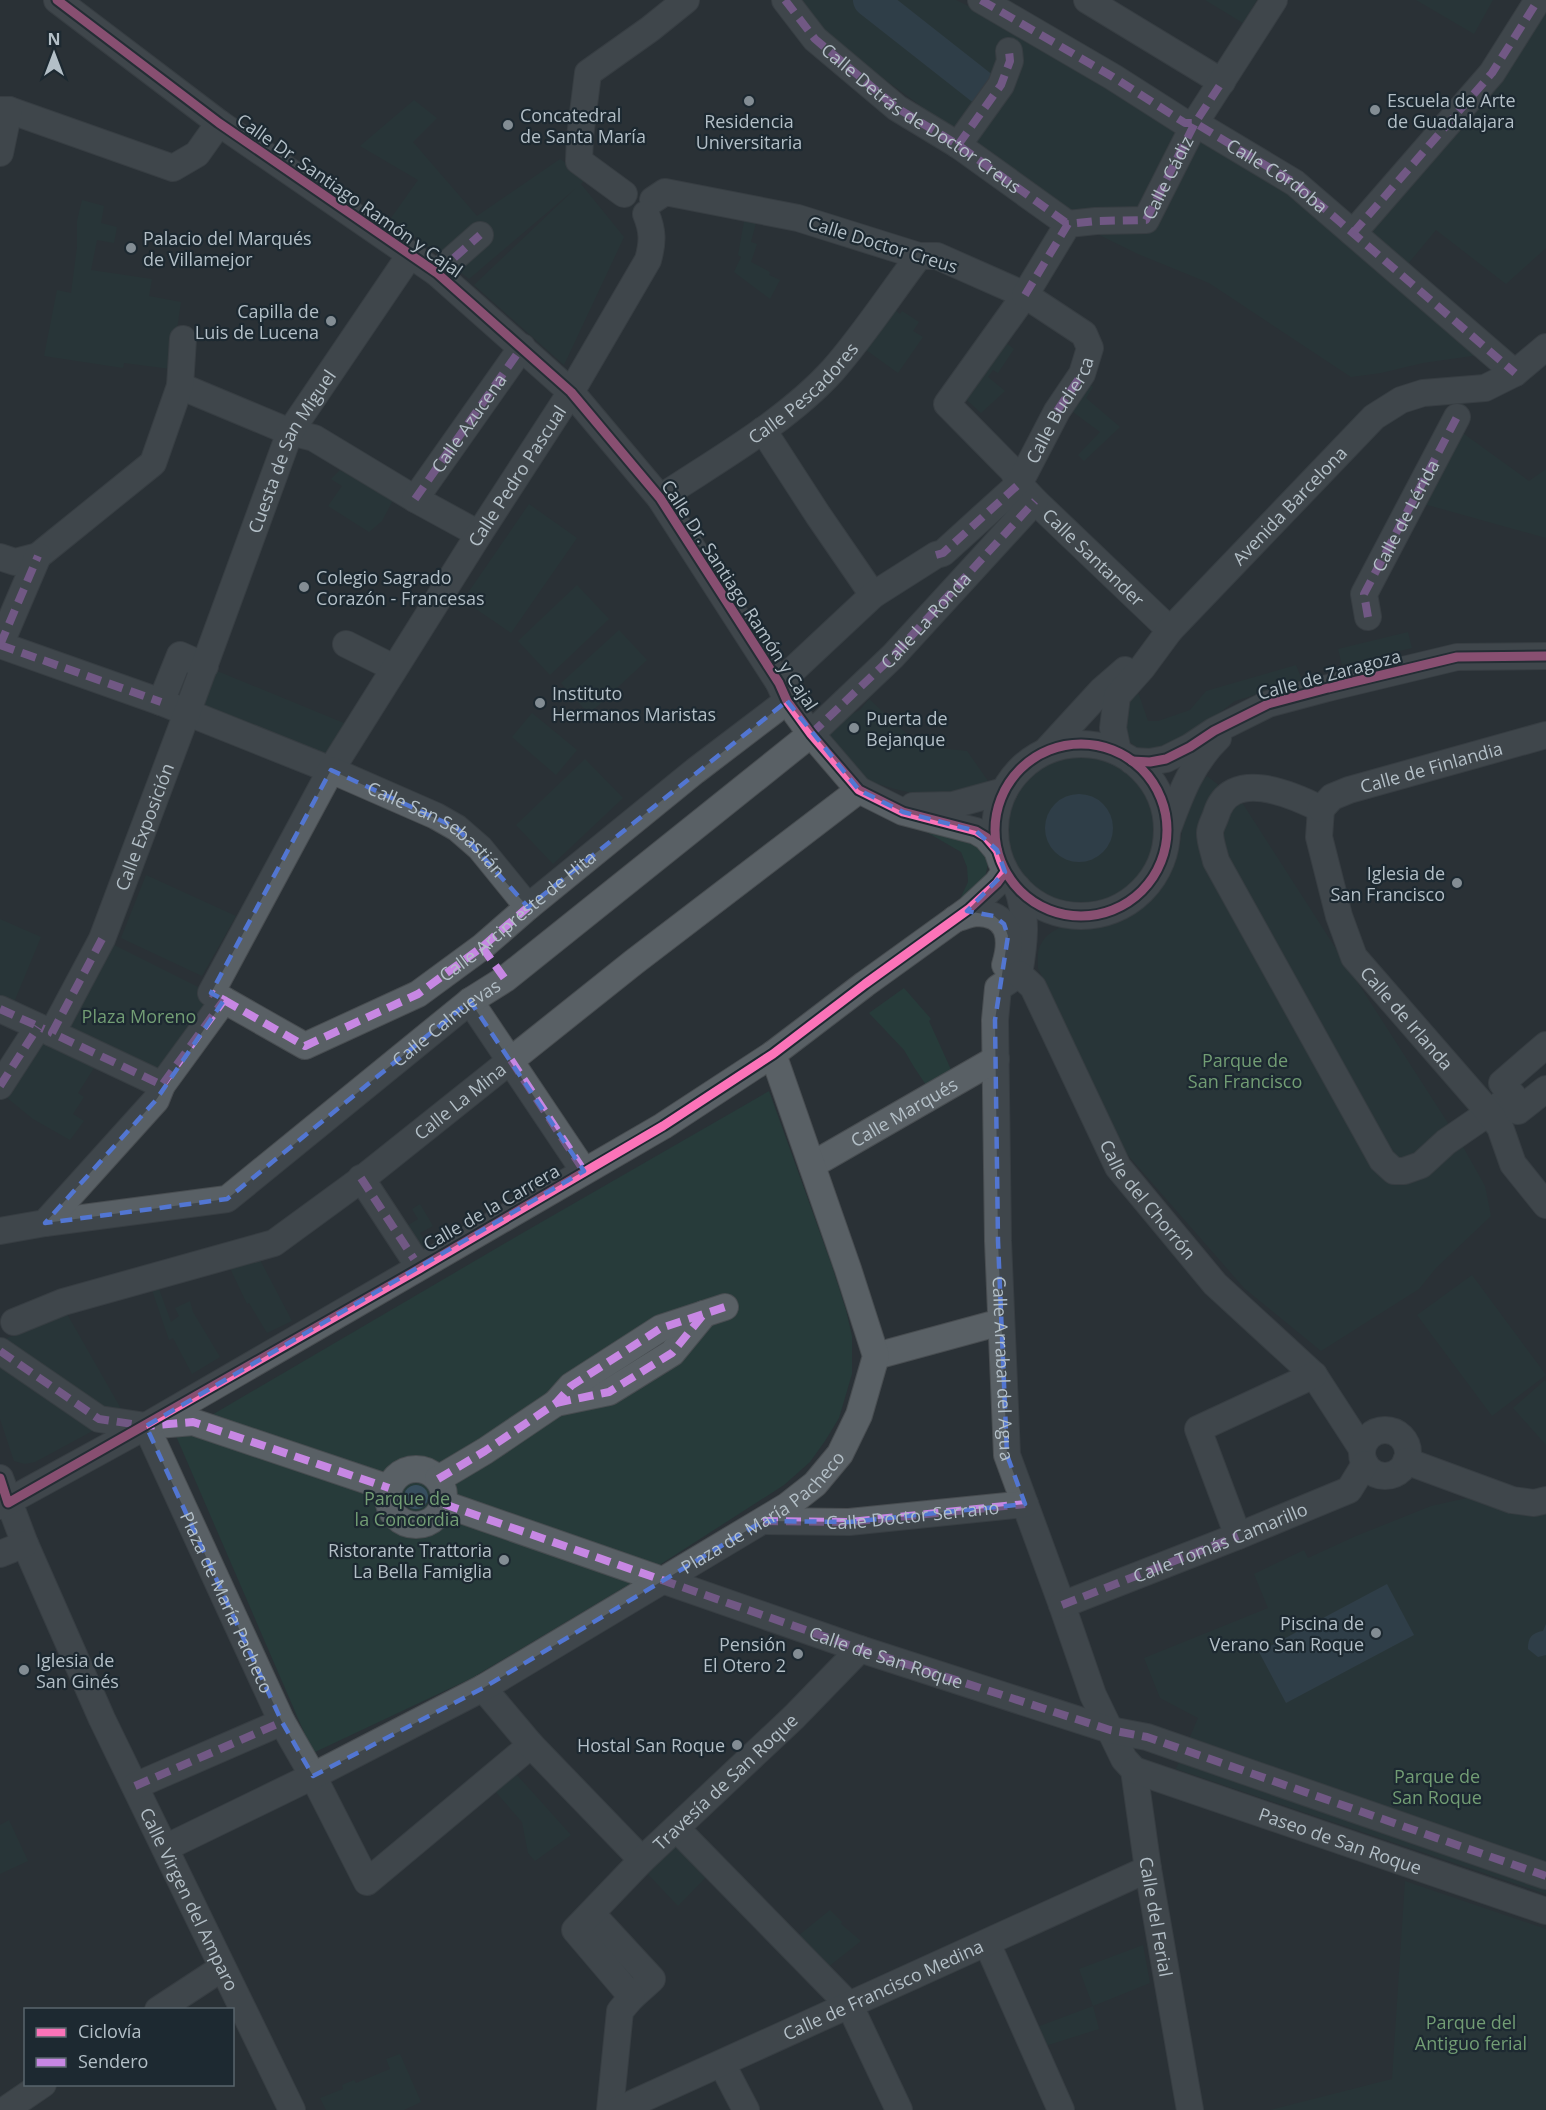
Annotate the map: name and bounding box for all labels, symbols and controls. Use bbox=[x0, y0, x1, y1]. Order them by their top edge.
north arrow bbox=[24, 24, 84, 84]
text: N bbox=[47, 28, 61, 50]
street label: Calle Detrás de Doctor Creus bbox=[816, 38, 1026, 199]
place label: Escuela de Arte de Guadalajara bbox=[1387, 88, 1516, 133]
marker: Residencia Universitaria bbox=[742, 94, 756, 108]
place label: Concatedral de Santa María bbox=[520, 103, 646, 148]
marker: Escuela de Arte de Guadalajara bbox=[1368, 103, 1382, 117]
street label: Calle Dr. Santiago Ramón y Cajal bbox=[232, 108, 468, 282]
place label: Residencia Universitaria bbox=[696, 109, 802, 154]
marker: Concatedral de Santa María bbox=[501, 118, 515, 132]
street label: Calle Cádiz bbox=[1136, 132, 1199, 224]
street label: Calle Córdoba bbox=[1222, 133, 1333, 218]
street label: Calle Doctor Creus bbox=[805, 210, 961, 278]
place label: Palacio del Marqués de Villamejor bbox=[143, 226, 312, 271]
marker: Palacio del Marqués de Villamejor bbox=[124, 241, 138, 255]
place label: Capilla de Luis de Lucena bbox=[195, 299, 319, 344]
marker: Capilla de Luis de Lucena bbox=[324, 314, 338, 328]
street label: Calle Pescadores bbox=[743, 337, 863, 449]
street label: Calle Budierca bbox=[1020, 354, 1099, 467]
street label: Cuesta de San Miguel bbox=[242, 365, 341, 536]
street label: Calle Azucena bbox=[425, 369, 512, 477]
street label: Calle Pedro Pascual bbox=[462, 401, 571, 551]
street label: Avenida Barcelona bbox=[1227, 441, 1352, 570]
street label: Calle de Lérida bbox=[1366, 455, 1445, 576]
street label: Calle Dr. Santiago Ramón y Cajal bbox=[656, 475, 824, 715]
street label: Calle Santander bbox=[1038, 503, 1150, 612]
place label: Colegio Sagrado Corazón - Francesas bbox=[316, 565, 485, 610]
street label: Calle La Ronda bbox=[875, 567, 976, 674]
marker: Colegio Sagrado Corazón - Francesas bbox=[297, 580, 311, 594]
street label: Calle de Zaragoza bbox=[1255, 643, 1403, 705]
place label: Instituto Hermanos Maristas bbox=[552, 681, 716, 726]
marker: Instituto Hermanos Maristas bbox=[533, 696, 547, 710]
place label: Puerta de Bejanque bbox=[866, 706, 948, 751]
marker: Puerta de Bejanque bbox=[847, 721, 861, 735]
street label: Calle de Finlandia bbox=[1357, 736, 1505, 798]
street label: Calle Exposición bbox=[109, 760, 179, 894]
street label: Calle San Sebastián bbox=[364, 775, 511, 882]
street label: Calle Arcipreste de Hita bbox=[434, 845, 601, 987]
place label: Iglesia de San Francisco bbox=[1331, 861, 1445, 906]
marker: Iglesia de San Francisco bbox=[1450, 876, 1464, 890]
street label: Calle de Irlanda bbox=[1355, 961, 1459, 1075]
street label: Calle Calnuevas bbox=[387, 973, 505, 1072]
park label: Plaza Moreno bbox=[82, 1004, 196, 1028]
park label: Parque de San Francisco bbox=[1188, 1048, 1302, 1093]
street label: Calle La Mina bbox=[409, 1057, 511, 1145]
street label: Calle Marqués bbox=[846, 1072, 962, 1152]
street label: Calle del Chorrón bbox=[1095, 1136, 1202, 1264]
street label: Calle de la Carrera bbox=[418, 1158, 564, 1256]
street label: Calle Arrabal del Agua bbox=[987, 1276, 1020, 1464]
street label: Plaza de María Pacheco bbox=[676, 1446, 850, 1579]
park label: Parque de la Concordia bbox=[355, 1486, 459, 1531]
street label: Calle Doctor Serrano bbox=[826, 1495, 1000, 1534]
street label: Calle Tomás Camarillo bbox=[1129, 1497, 1311, 1588]
street label: Plaza de María Pacheco bbox=[175, 1508, 279, 1697]
place label: Ristorante Trattoria La Bella Famiglia bbox=[328, 1538, 492, 1583]
marker: Ristorante Trattoria La Bella Famiglia bbox=[497, 1553, 511, 1567]
place label: Piscina de Verano San Roque bbox=[1210, 1611, 1364, 1656]
street label: Calle de San Roque bbox=[806, 1620, 966, 1694]
marker: Piscina de Verano San Roque bbox=[1369, 1626, 1383, 1640]
place label: Pensión El Otero 2 bbox=[703, 1632, 786, 1677]
marker: Pensión El Otero 2 bbox=[791, 1647, 805, 1661]
place label: Iglesia de San Ginés bbox=[36, 1648, 119, 1693]
marker: Iglesia de San Ginés bbox=[17, 1663, 31, 1677]
street label: Travesía de San Roque bbox=[648, 1708, 803, 1856]
place label: Hostal San Roque bbox=[577, 1733, 725, 1757]
marker: Hostal San Roque bbox=[730, 1738, 744, 1752]
park label: Parque de San Roque bbox=[1392, 1764, 1482, 1809]
street label: Paseo de San Roque bbox=[1256, 1802, 1425, 1880]
street label: Calle Virgen del Amparo bbox=[135, 1803, 244, 1995]
street label: Calle del Ferial bbox=[1134, 1855, 1179, 1979]
street label: Calle de Francisco Medina bbox=[779, 1934, 987, 2046]
legend bbox=[24, 2008, 234, 2086]
park label: Parque del Antiguo ferial bbox=[1415, 2010, 1527, 2055]
text: Ciclovía bbox=[78, 2019, 141, 2043]
text: Sendero bbox=[78, 2049, 148, 2073]

